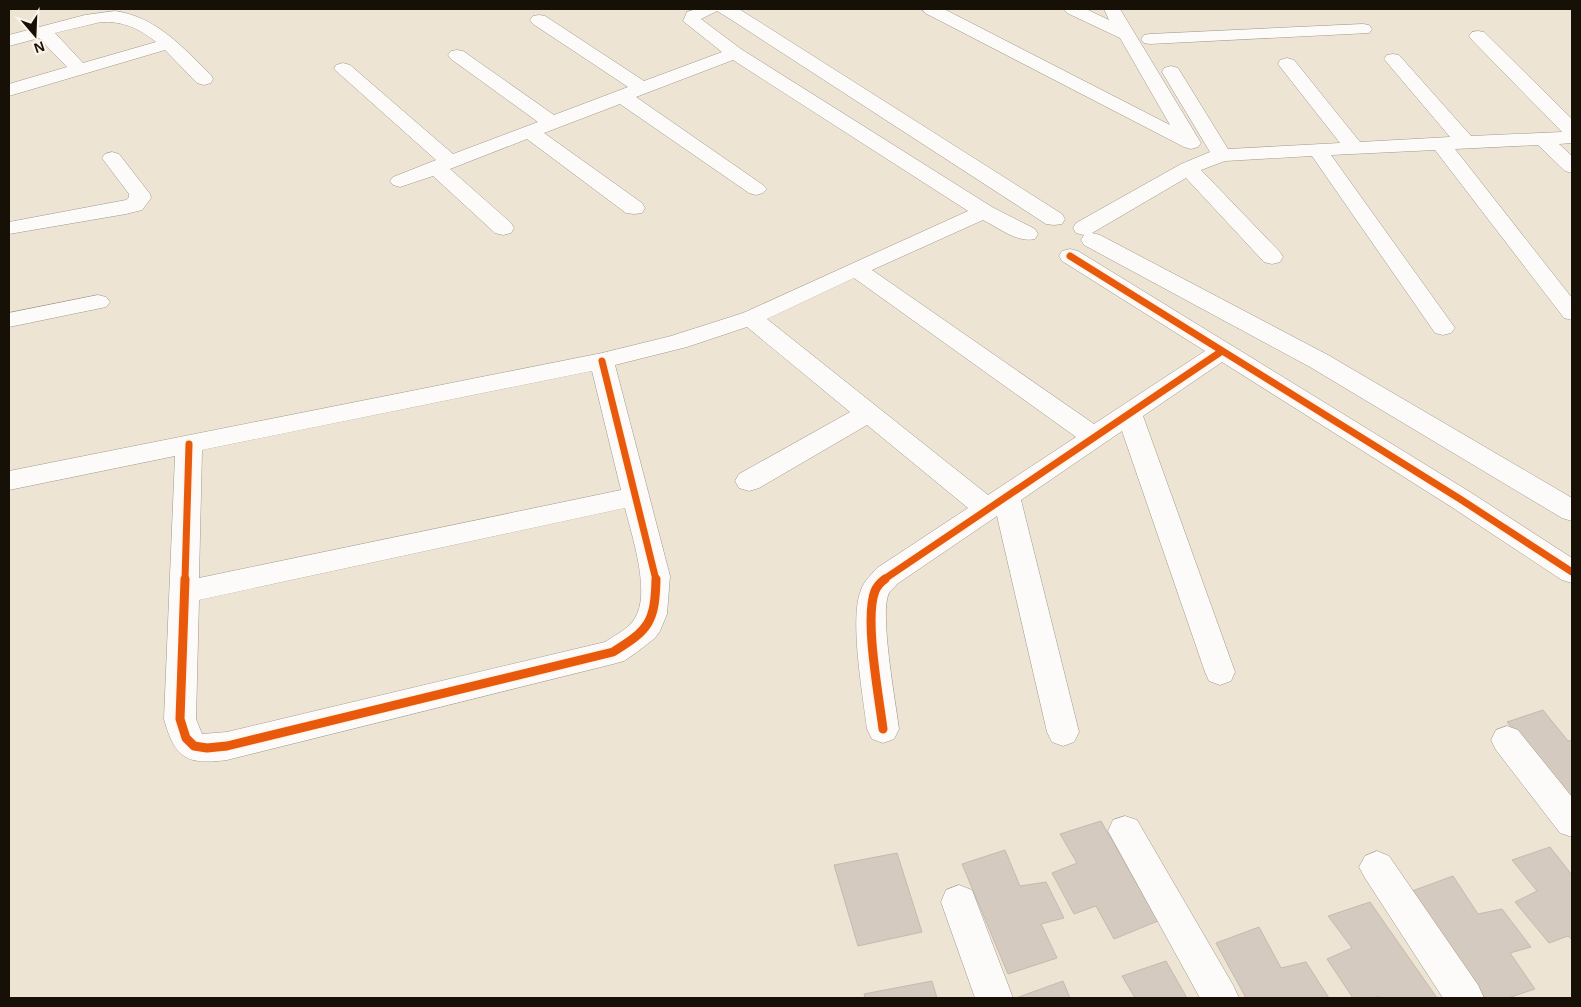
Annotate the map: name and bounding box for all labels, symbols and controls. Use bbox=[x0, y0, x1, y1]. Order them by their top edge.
north arrow bbox=[10, 10, 60, 60]
text: N bbox=[32, 38, 47, 57]

